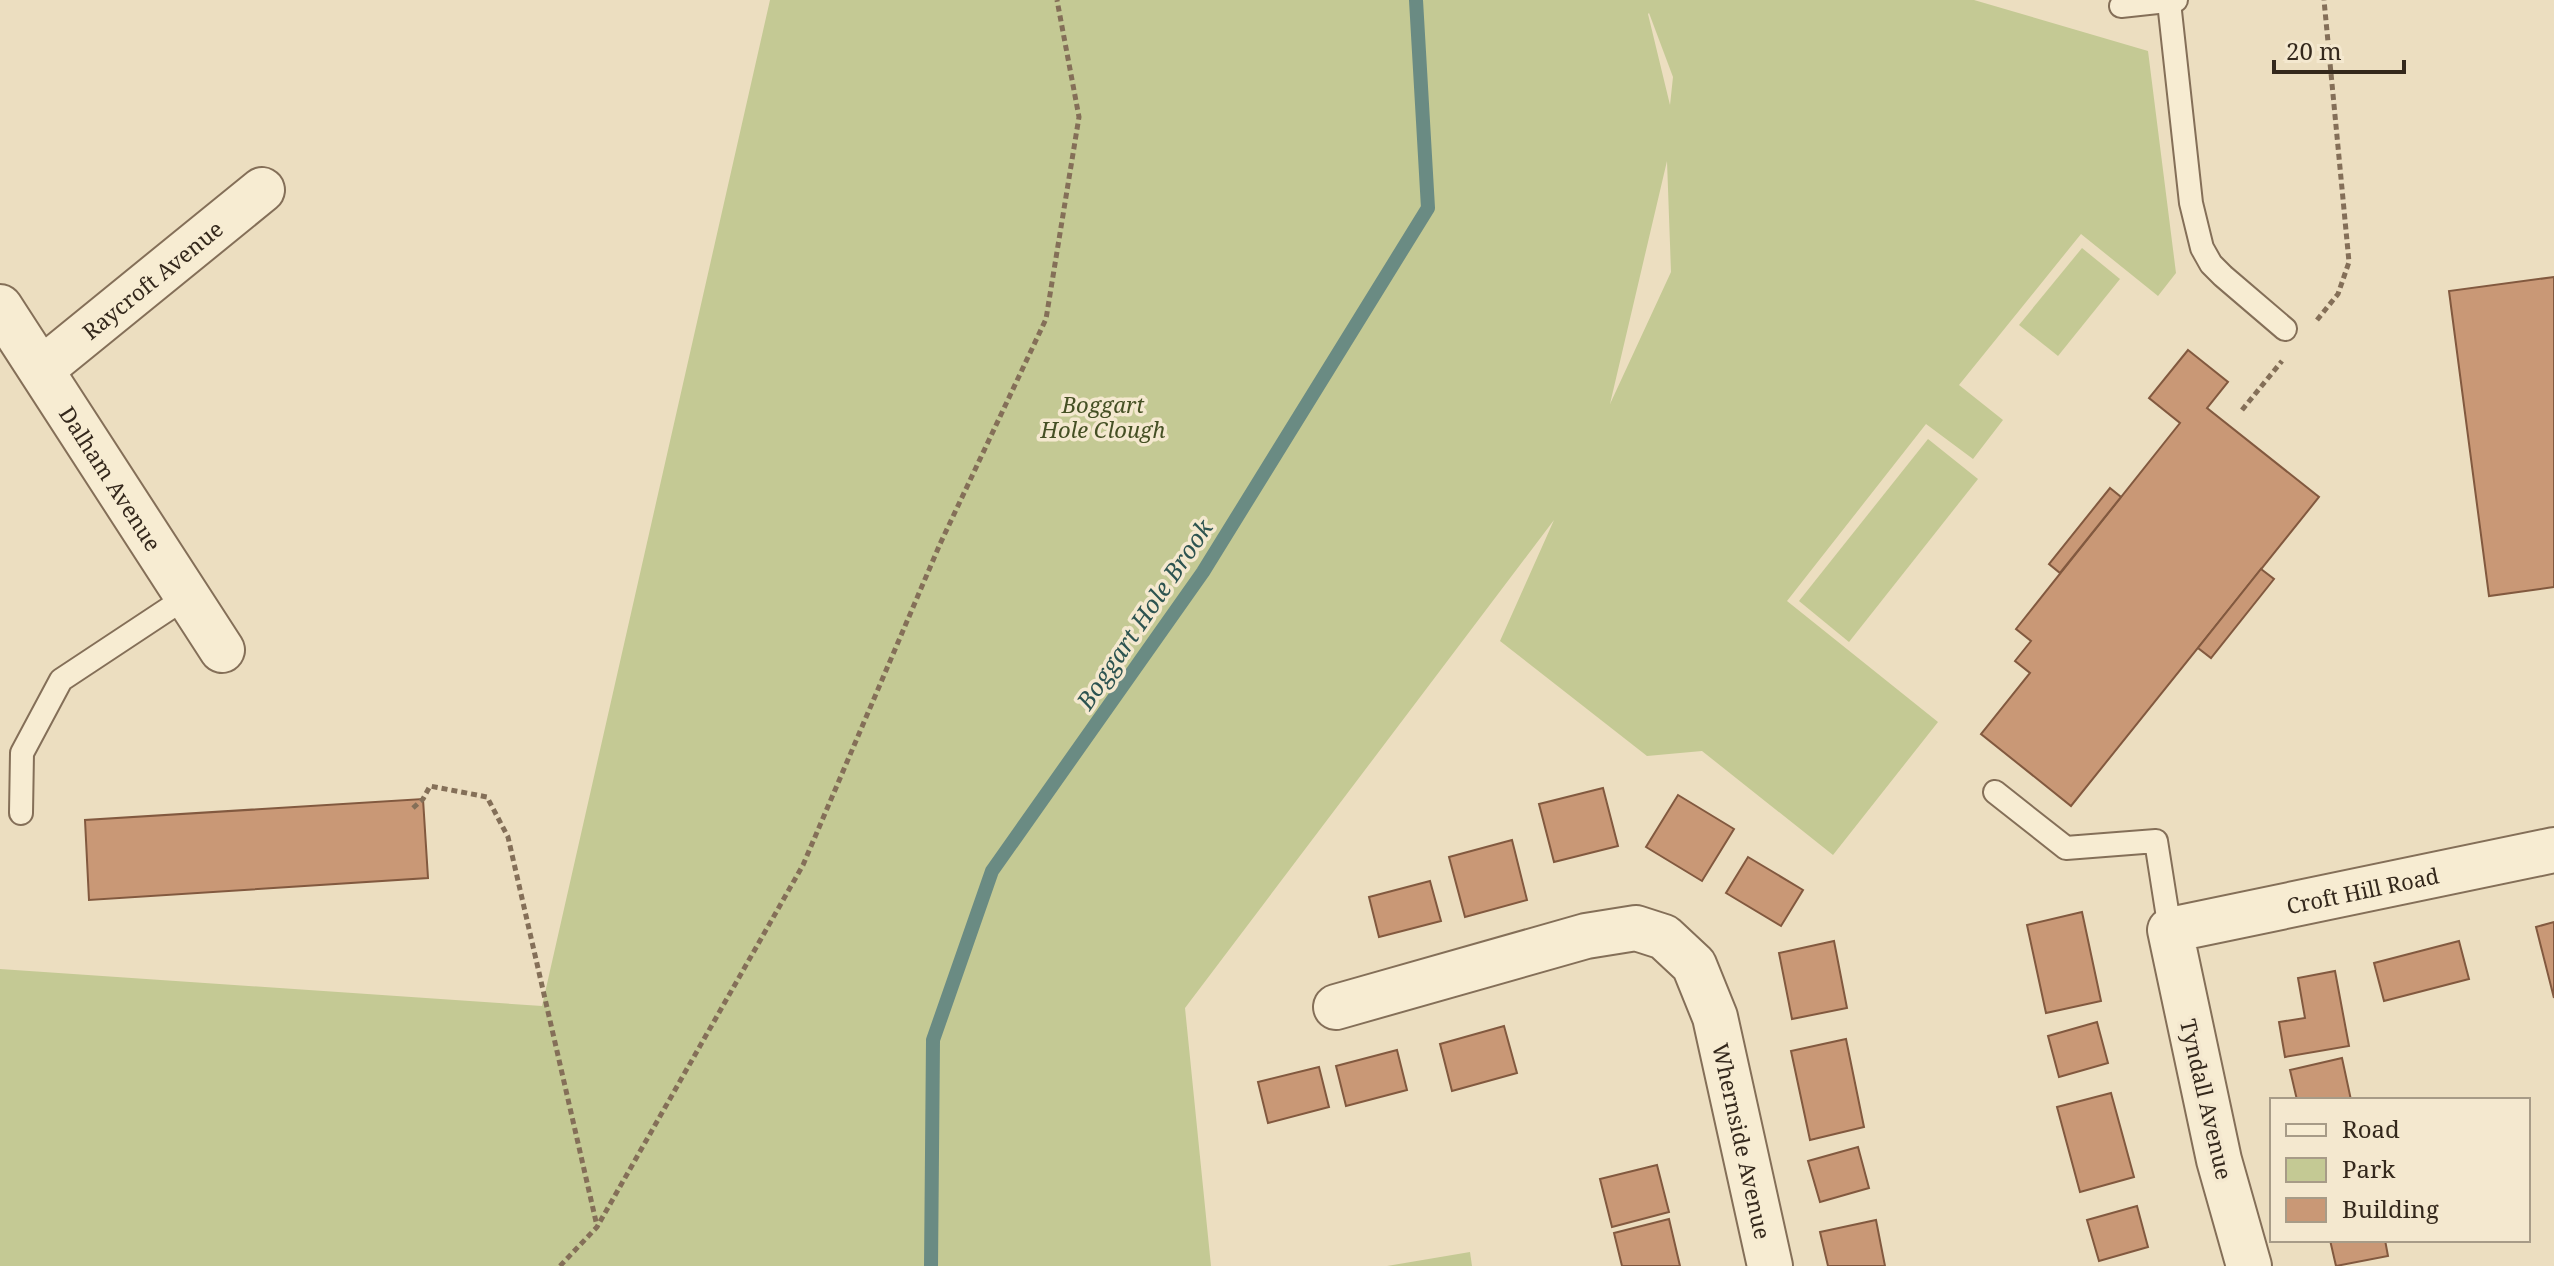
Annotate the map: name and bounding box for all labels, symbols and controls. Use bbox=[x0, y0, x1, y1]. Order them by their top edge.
scale bar bbox=[2274, 24, 2404, 74]
text: 20 m bbox=[2286, 34, 2342, 67]
street label: Raycroft Avenue bbox=[76, 213, 229, 346]
park label: Boggart Hole Clough bbox=[1039, 389, 1166, 444]
street label: Dalham Avenue bbox=[53, 400, 169, 556]
water label: Boggart Hole Brook bbox=[1068, 512, 1221, 716]
street label: Croft Hill Road bbox=[2284, 859, 2442, 920]
street label: Tyndall Avenue bbox=[2174, 1016, 2240, 1182]
street label: Whernside Avenue bbox=[1706, 1040, 1779, 1242]
legend bbox=[2270, 1098, 2530, 1242]
text: Road bbox=[2342, 1112, 2400, 1145]
text: Park bbox=[2342, 1152, 2396, 1185]
text: Building bbox=[2342, 1192, 2439, 1225]

